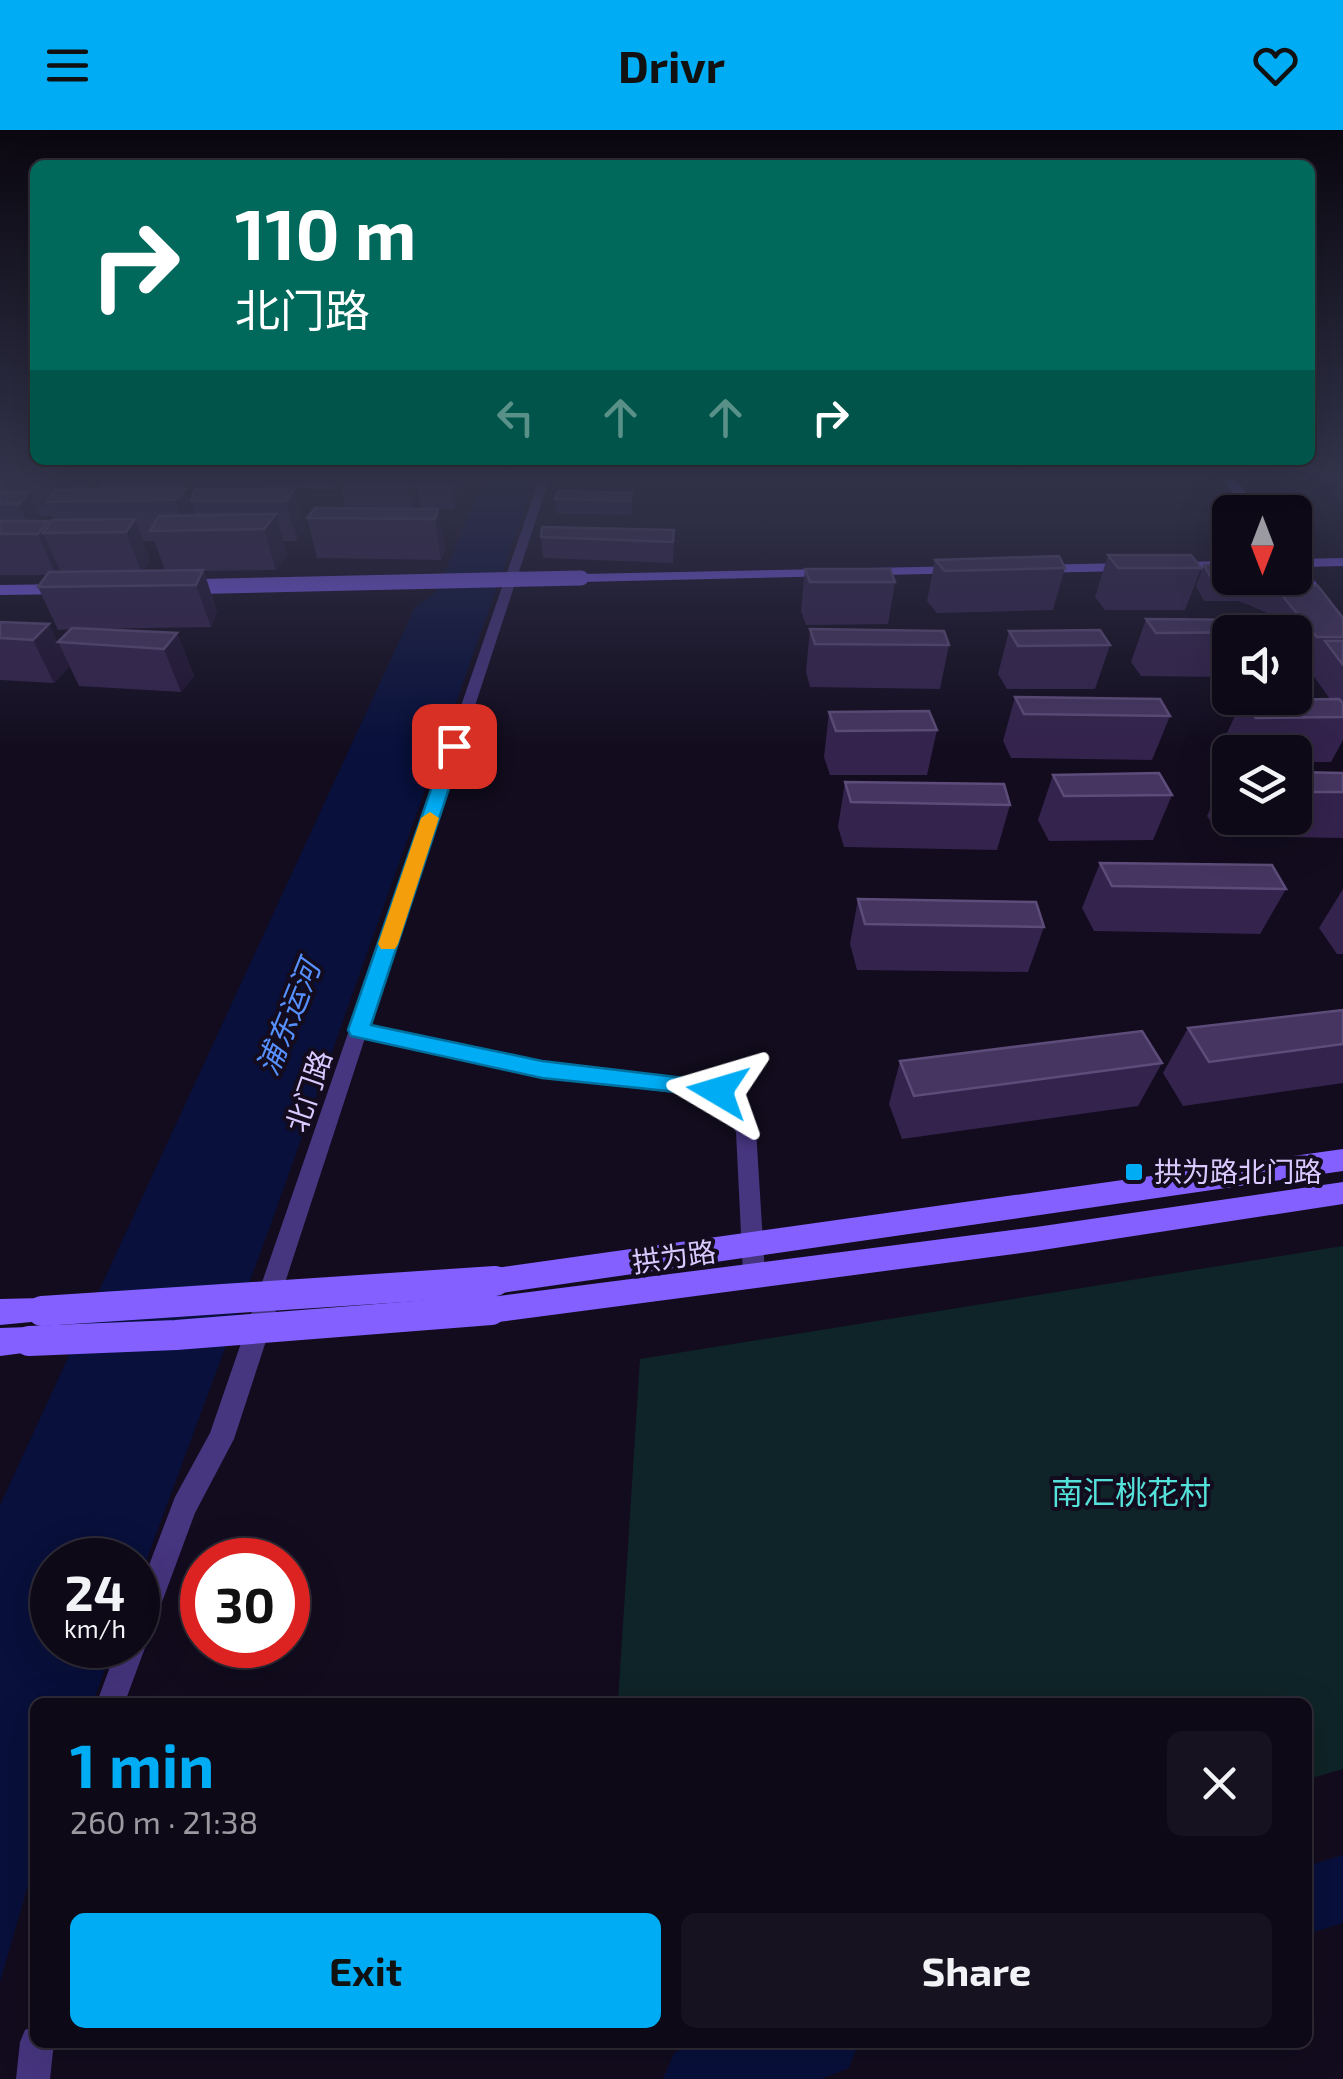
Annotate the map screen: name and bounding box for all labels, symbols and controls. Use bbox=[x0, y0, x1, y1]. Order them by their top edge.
icon: menu bbox=[40, 38, 95, 93]
text: Drivr bbox=[618, 38, 725, 92]
icon: heart bbox=[1248, 38, 1303, 93]
text: 110 m bbox=[235, 190, 416, 274]
icon: right bbox=[70, 200, 200, 330]
text: 北门路 bbox=[235, 282, 370, 336]
icon: left bbox=[488, 390, 543, 445]
icon: ahead bbox=[593, 390, 648, 445]
icon: ahead bbox=[698, 390, 753, 445]
icon: right bbox=[803, 390, 858, 445]
north arrow bbox=[1212, 495, 1312, 595]
map controls bbox=[1212, 495, 1312, 835]
button: sound bbox=[1212, 615, 1312, 715]
pin bbox=[412, 704, 497, 789]
icon: arrive bbox=[427, 719, 482, 774]
button: layers bbox=[1212, 735, 1312, 835]
water label: 浦东运河 bbox=[248, 950, 328, 1080]
position arrow bbox=[666, 1039, 770, 1143]
street label: 北门路 bbox=[278, 1045, 338, 1136]
place label: 拱为路北门路 bbox=[1154, 1154, 1322, 1188]
marker: 拱为路北门路 bbox=[1123, 1161, 1145, 1183]
street label: 拱为路 bbox=[630, 1233, 718, 1279]
park label: 南汇桃花村 bbox=[1051, 1472, 1211, 1510]
speed limit sign: 30 bbox=[180, 1538, 310, 1668]
text: 24 bbox=[65, 1561, 125, 1621]
text: km/h bbox=[64, 1613, 126, 1643]
text: 1 min bbox=[70, 1728, 214, 1800]
button: close bbox=[1167, 1731, 1272, 1836]
text: 260 m · 21:38 bbox=[70, 1802, 258, 1840]
button: Exit bbox=[70, 1913, 661, 2028]
button: Share bbox=[681, 1913, 1272, 2028]

